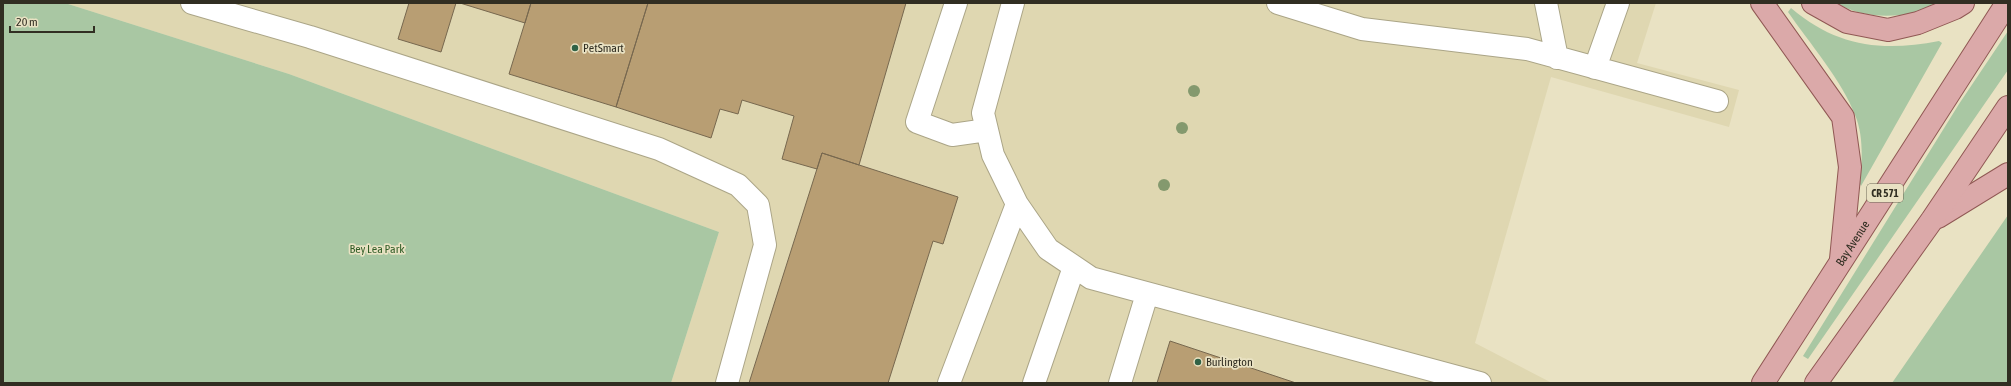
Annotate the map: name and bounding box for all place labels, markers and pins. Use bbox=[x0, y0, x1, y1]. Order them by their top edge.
place label: PetSmart bbox=[583, 41, 624, 55]
marker: PetSmart bbox=[570, 43, 580, 53]
place label: Burlington bbox=[1206, 355, 1253, 369]
marker: Burlington bbox=[1193, 357, 1203, 367]

